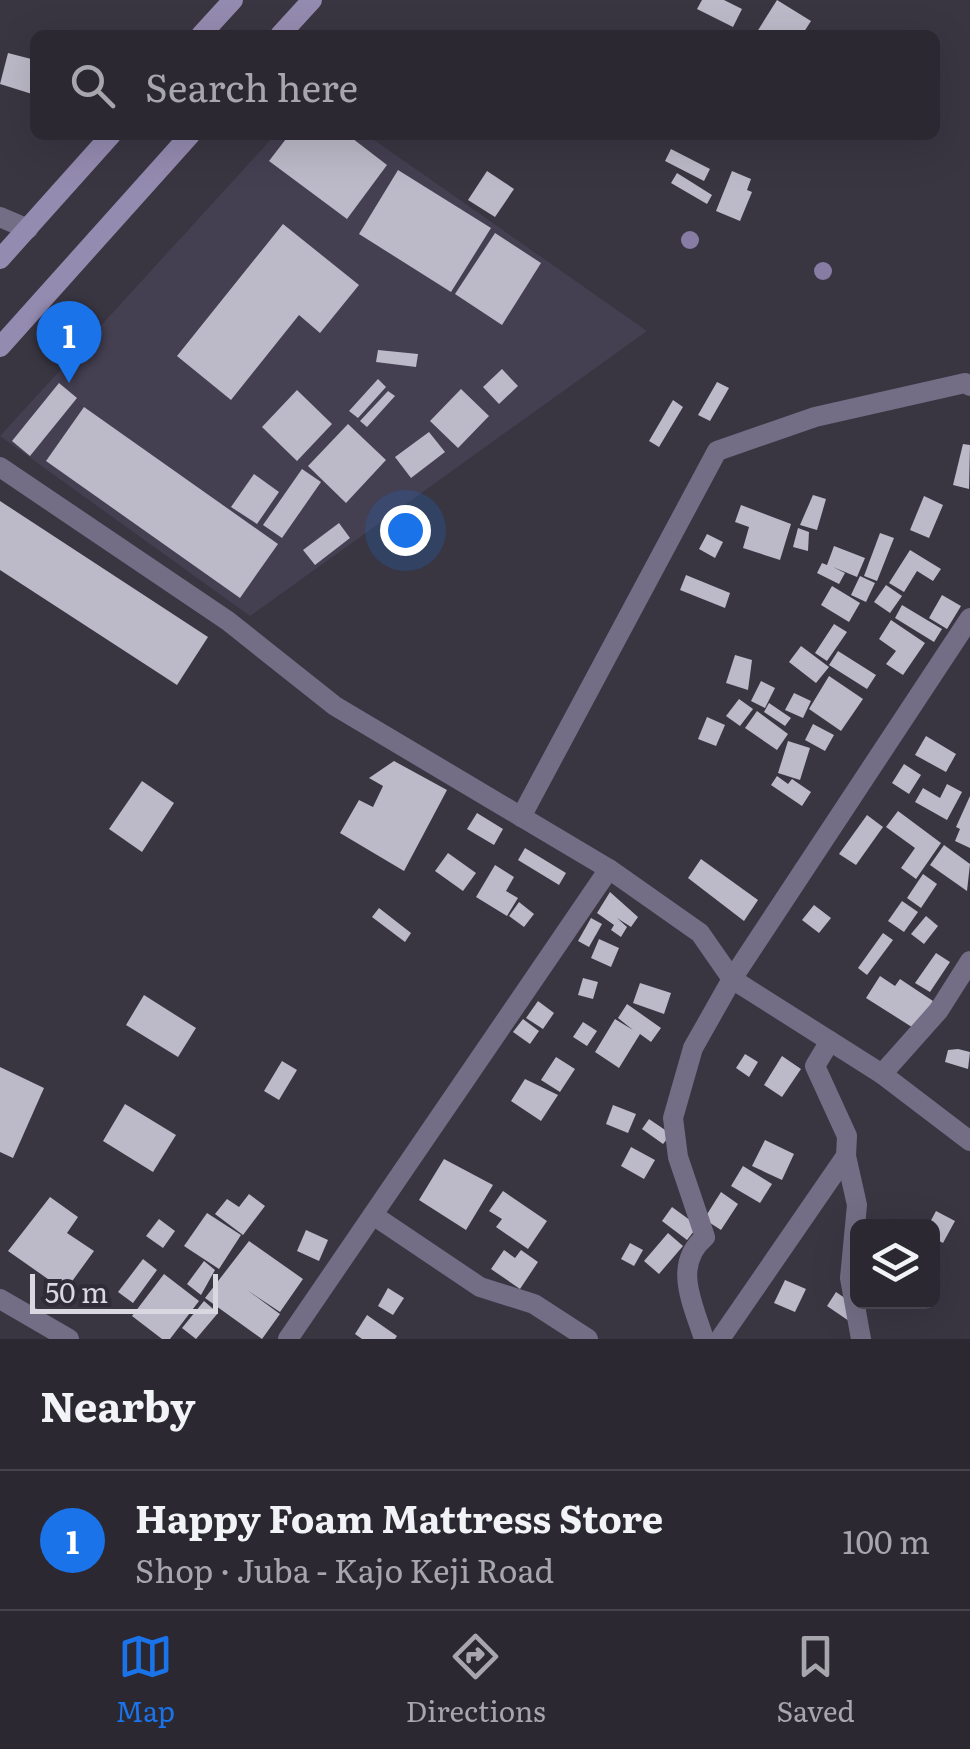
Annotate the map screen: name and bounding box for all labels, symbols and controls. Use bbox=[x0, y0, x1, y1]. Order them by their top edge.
search box bbox=[30, 30, 940, 140]
text: Search here bbox=[145, 57, 358, 114]
icon: search bbox=[65, 58, 120, 113]
pin: 1 bbox=[36, 300, 102, 383]
your location bbox=[380, 505, 431, 556]
map controls bbox=[850, 1219, 940, 1309]
button: layers bbox=[850, 1219, 940, 1309]
scale bar bbox=[30, 1269, 218, 1314]
text: 50 m bbox=[45, 1270, 108, 1312]
text: Nearby bbox=[40, 1373, 196, 1435]
text: Happy Foam Mattress Store bbox=[135, 1488, 663, 1545]
text: 1 bbox=[66, 1516, 79, 1564]
text: 100 m bbox=[843, 1516, 930, 1564]
text: Shop · Juba - Kajo Keji Road bbox=[135, 1545, 554, 1593]
tab: Map bbox=[115, 1629, 175, 1731]
tab: Directions bbox=[406, 1629, 546, 1731]
tab: Saved bbox=[777, 1629, 855, 1731]

